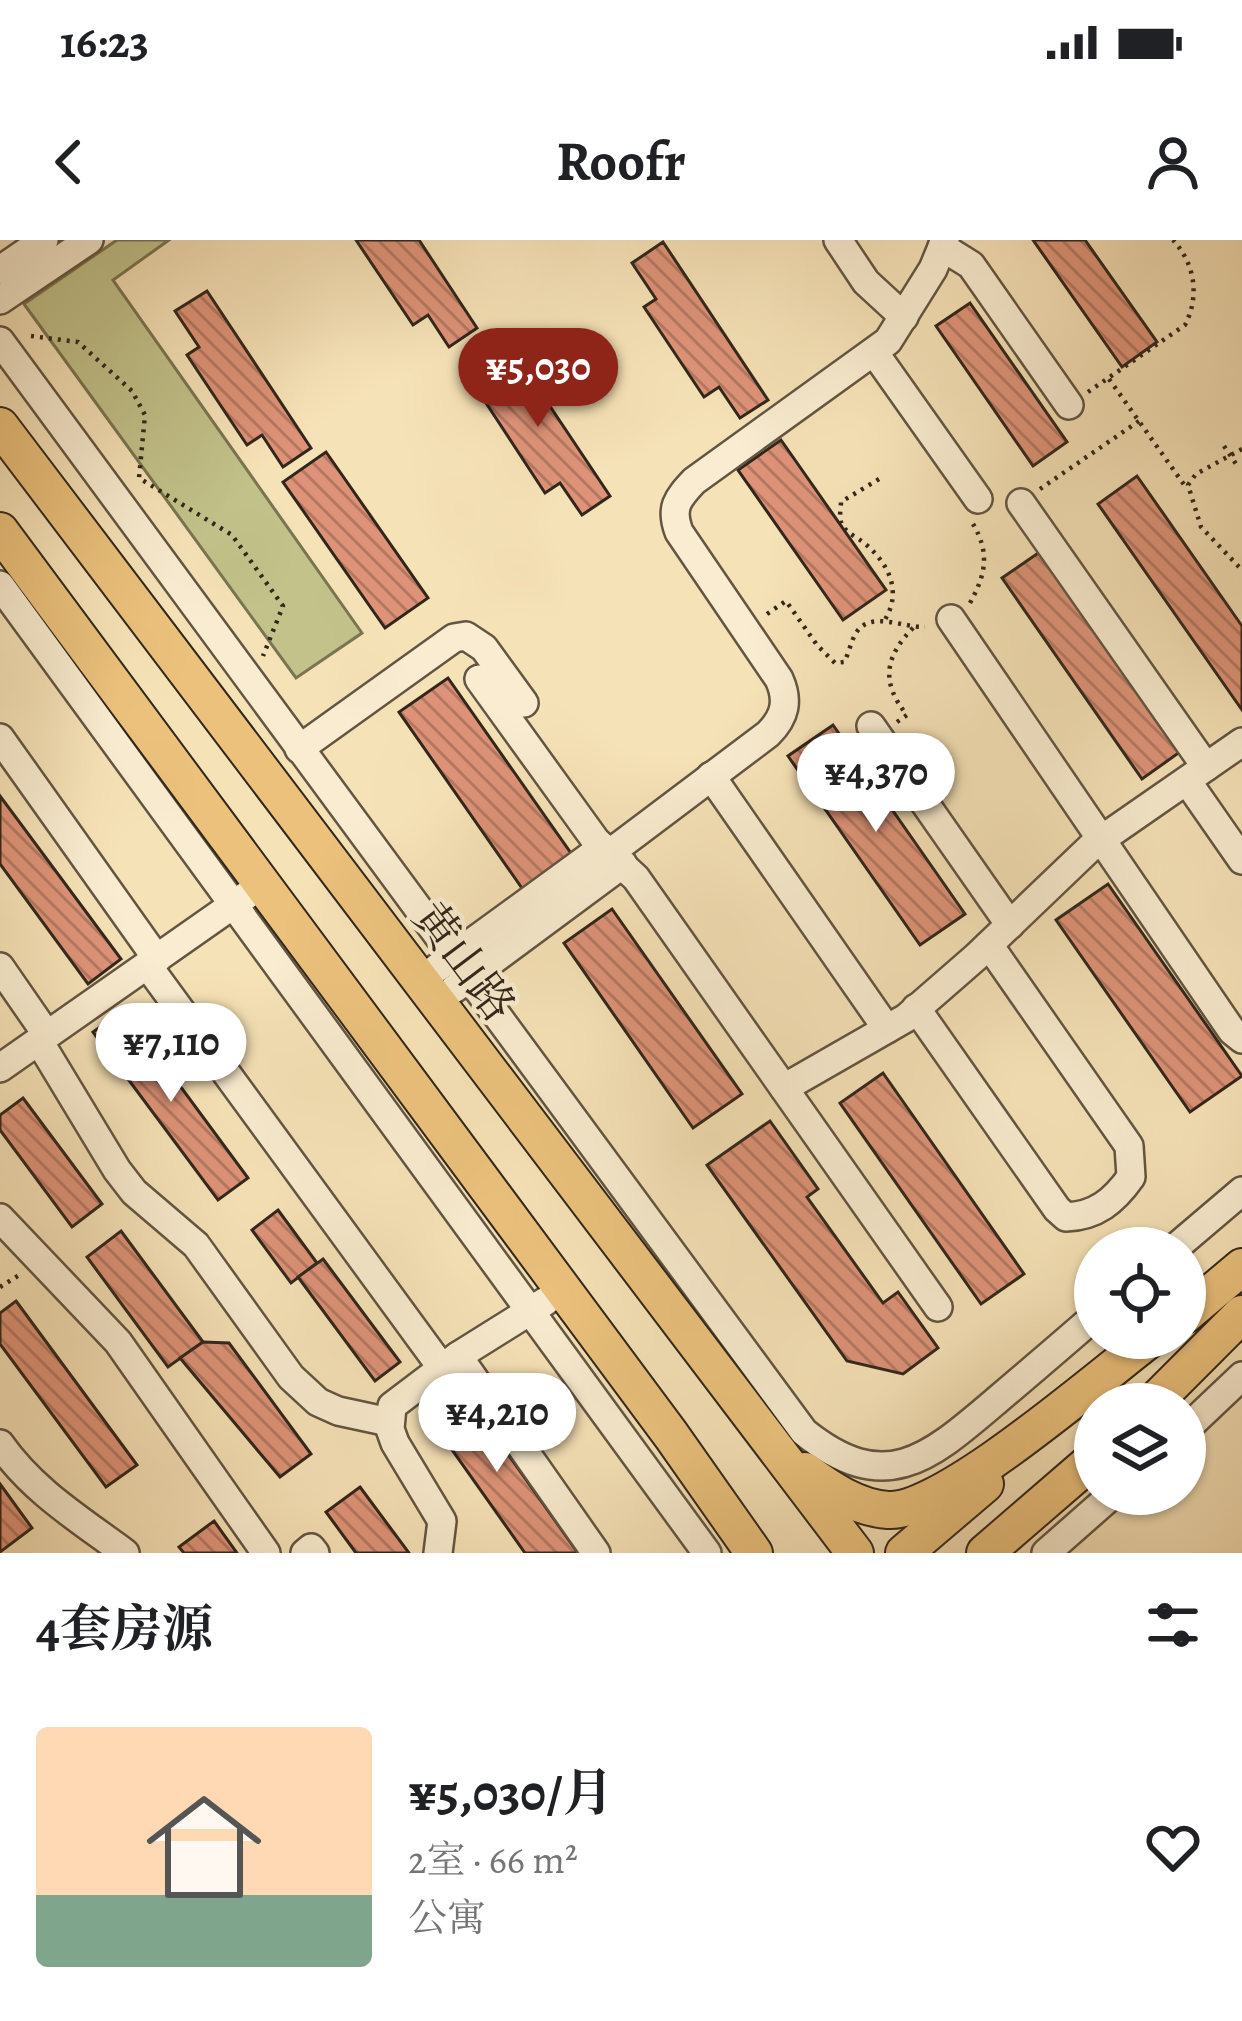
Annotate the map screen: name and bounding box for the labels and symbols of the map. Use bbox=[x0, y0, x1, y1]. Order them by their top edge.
pin: ¥5,030 bbox=[440, 328, 636, 430]
pin: ¥4,370 bbox=[778, 733, 974, 835]
street label: 黄山路 bbox=[399, 889, 530, 1034]
pin: ¥7,110 bbox=[73, 1003, 269, 1105]
pin: ¥4,210 bbox=[399, 1373, 595, 1475]

